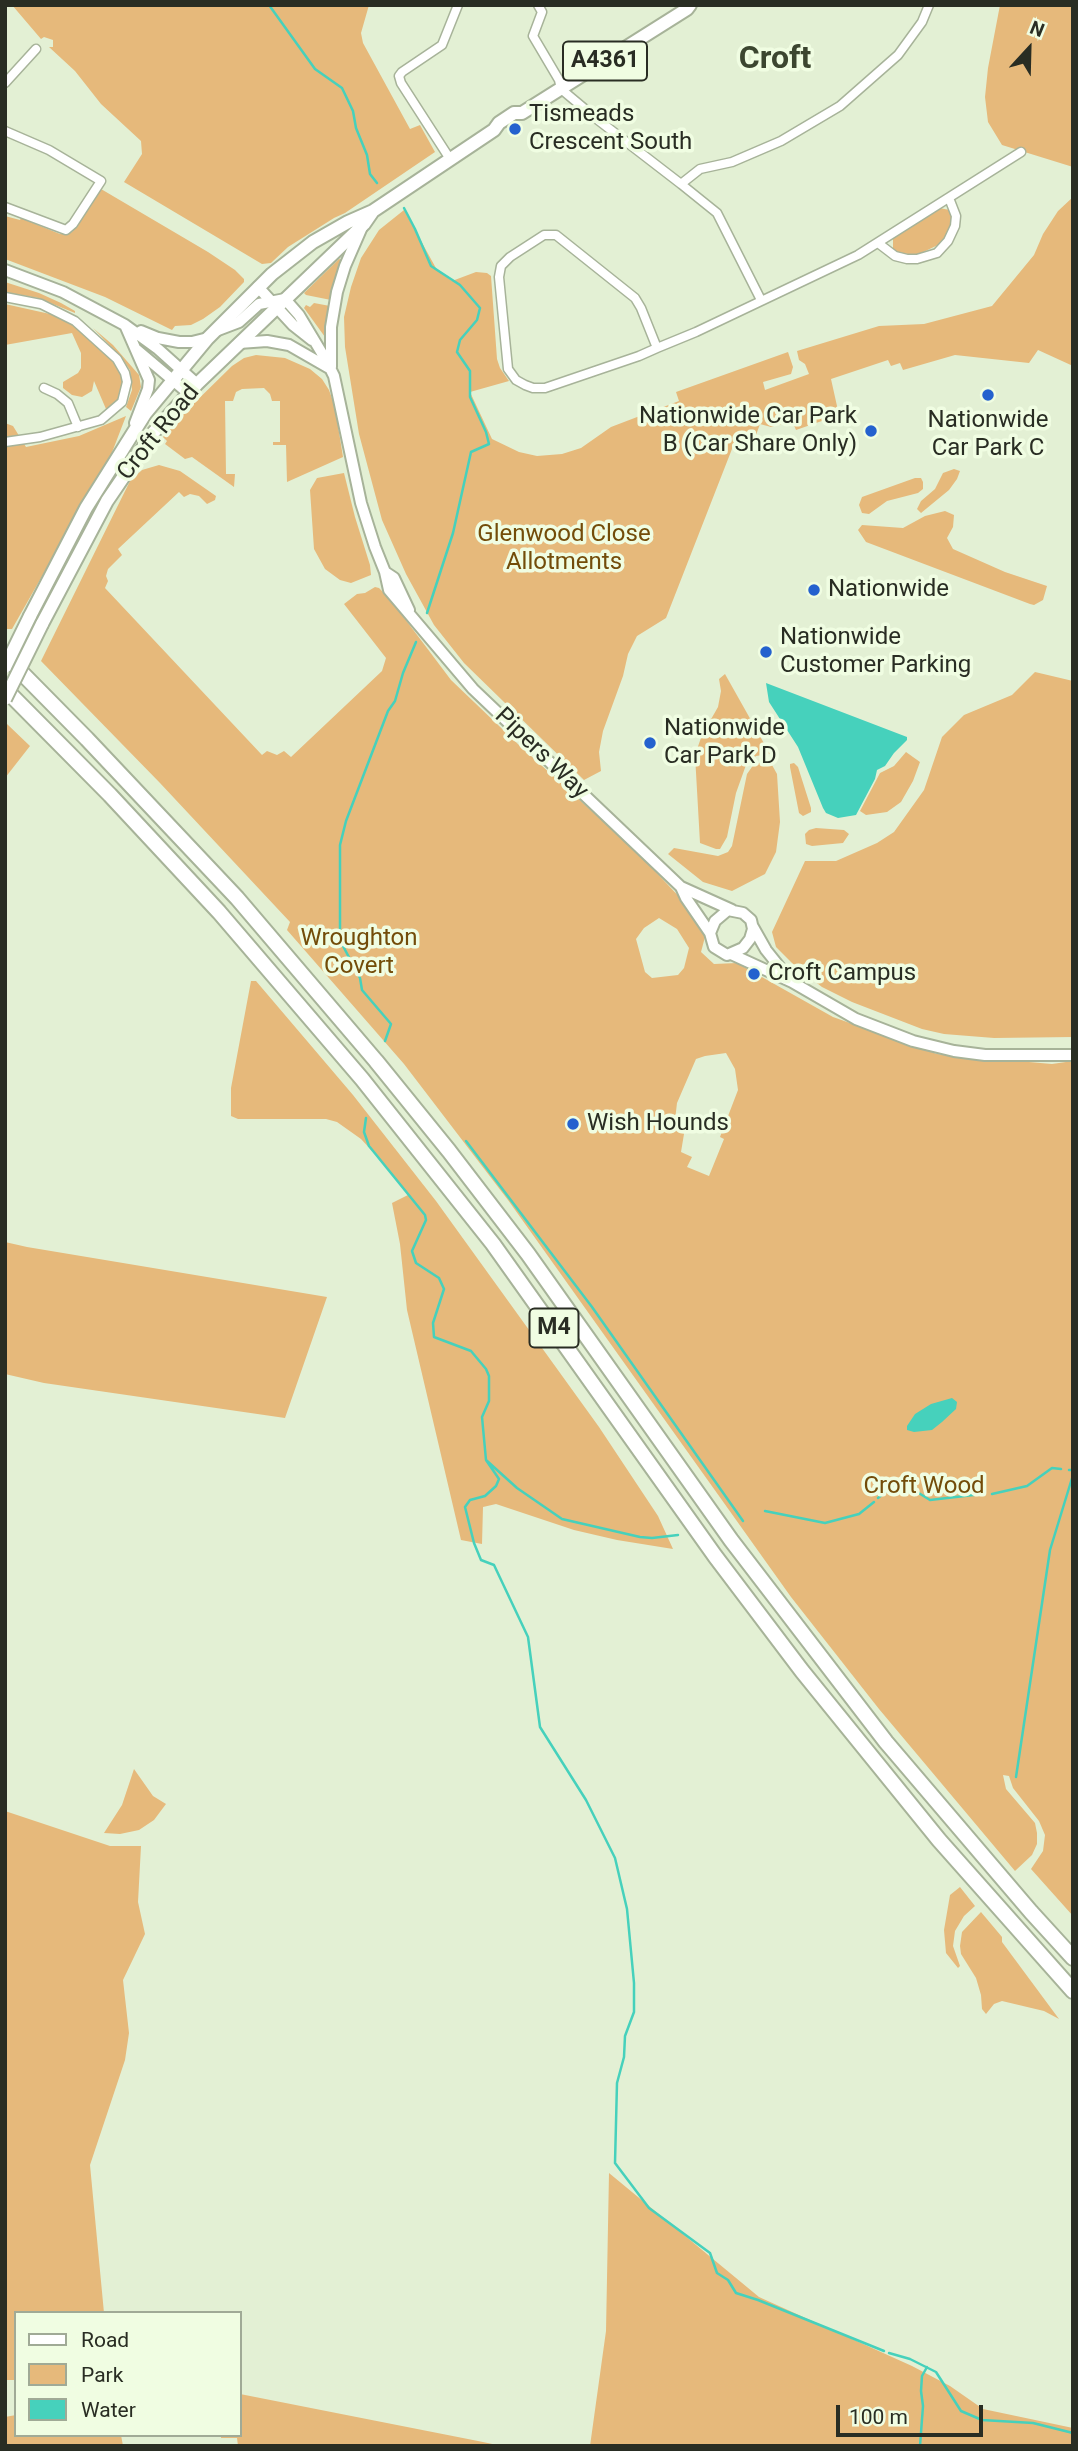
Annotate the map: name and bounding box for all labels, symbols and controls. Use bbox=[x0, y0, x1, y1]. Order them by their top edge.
north arrow bbox=[994, 14, 1064, 84]
text: N bbox=[1027, 16, 1048, 42]
road number: A4361 bbox=[563, 41, 647, 80]
district label: Croft bbox=[739, 41, 811, 79]
place label: Tismeads Crescent South bbox=[529, 101, 692, 157]
marker: Tismeads Crescent South bbox=[507, 121, 523, 137]
street label: Croft Road bbox=[112, 379, 206, 487]
marker: Nationwide Car Park C bbox=[980, 387, 996, 403]
place label: Nationwide Car Park B (Car Share Only) bbox=[639, 403, 857, 459]
place label: Nationwide Car Park C bbox=[928, 407, 1048, 463]
marker: Nationwide Car Park B (Car Share Only) bbox=[863, 423, 879, 439]
park label: Glenwood Close Allotments bbox=[477, 521, 651, 577]
place label: Nationwide bbox=[828, 576, 949, 604]
marker: Nationwide bbox=[806, 582, 822, 598]
place label: Nationwide Customer Parking bbox=[780, 624, 971, 680]
marker: Nationwide Customer Parking bbox=[758, 644, 774, 660]
street label: Pipers Way bbox=[488, 702, 594, 806]
place label: Nationwide Car Park D bbox=[664, 715, 785, 771]
marker: Nationwide Car Park D bbox=[642, 735, 658, 751]
park label: Wroughton Covert bbox=[300, 925, 418, 981]
place label: Croft Campus bbox=[768, 960, 916, 988]
marker: Croft Campus bbox=[746, 966, 762, 982]
place label: Wish Hounds bbox=[587, 1110, 729, 1138]
marker: Wish Hounds bbox=[565, 1116, 581, 1132]
road number: M4 bbox=[530, 1308, 578, 1348]
park label: Croft Wood bbox=[863, 1473, 985, 1501]
legend bbox=[14, 2311, 242, 2437]
text: Road bbox=[81, 2328, 129, 2352]
text: Park bbox=[81, 2363, 123, 2387]
scale bar bbox=[840, 2392, 987, 2436]
text: Water bbox=[81, 2398, 136, 2422]
text: 100 m bbox=[849, 2405, 908, 2429]

